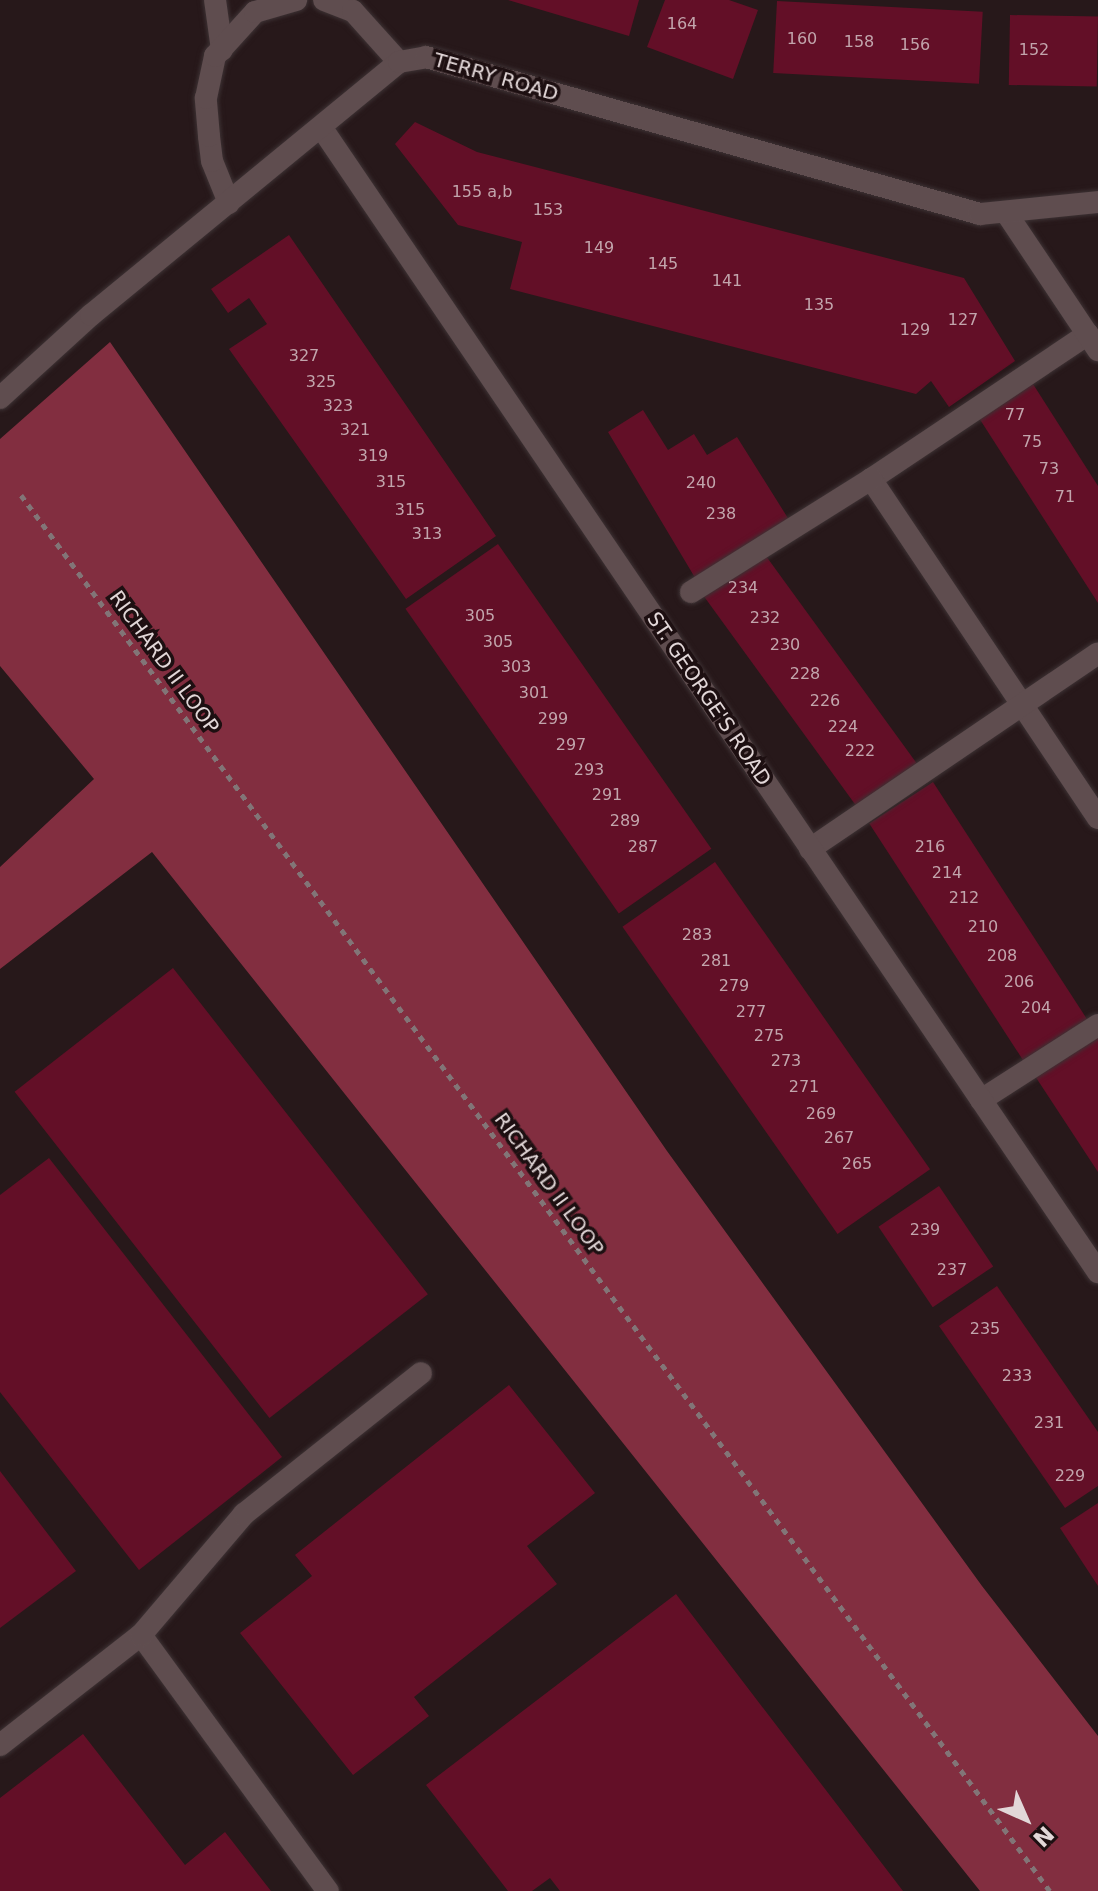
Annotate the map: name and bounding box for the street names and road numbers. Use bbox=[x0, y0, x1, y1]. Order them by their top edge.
street label: TERRY ROAD bbox=[431, 48, 561, 106]
street label: RICHARD II LOOP bbox=[104, 586, 224, 738]
street label: ST. GEORGE'S ROAD bbox=[642, 608, 776, 790]
street label: RICHARD II LOOP bbox=[489, 1108, 609, 1260]

